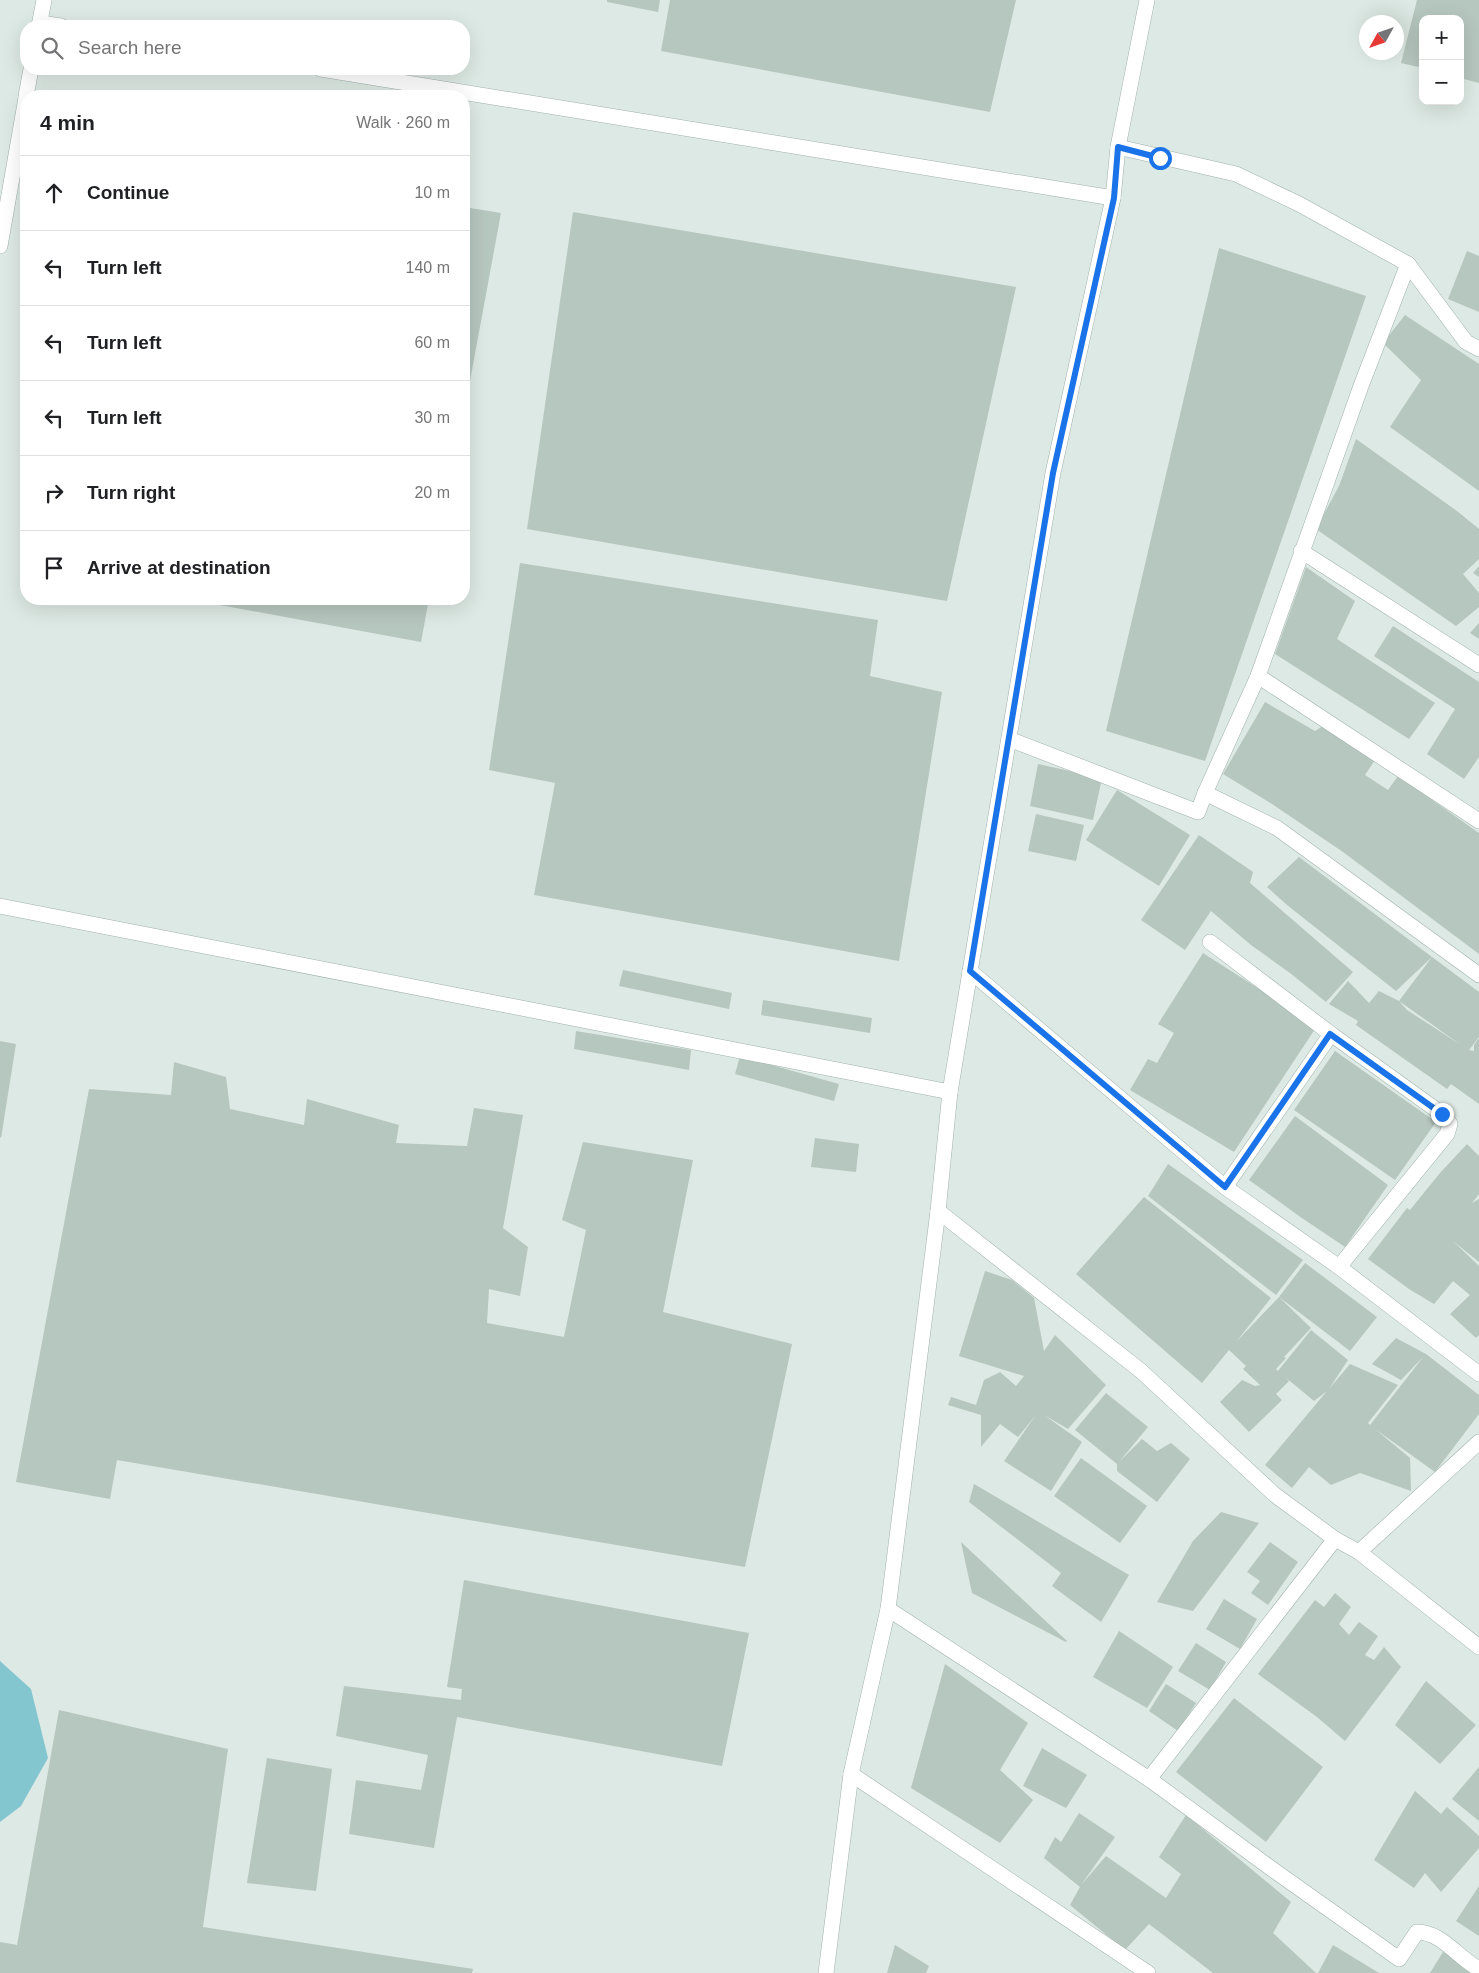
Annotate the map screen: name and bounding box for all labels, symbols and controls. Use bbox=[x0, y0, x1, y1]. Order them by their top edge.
north arrow bbox=[1359, 15, 1404, 60]
map controls bbox=[1419, 15, 1464, 105]
button: + bbox=[1419, 15, 1464, 60]
search box bbox=[20, 20, 470, 75]
icon: search bbox=[38, 34, 66, 62]
text: Search here bbox=[78, 37, 182, 58]
button: − bbox=[1419, 60, 1464, 105]
text: 4 min bbox=[40, 111, 95, 134]
text: Walk · 260 m bbox=[356, 114, 450, 131]
route start bbox=[1149, 147, 1172, 170]
icon: ahead bbox=[40, 179, 68, 207]
text: Continue bbox=[87, 182, 169, 203]
text: 10 m bbox=[414, 184, 450, 201]
icon: left bbox=[40, 254, 68, 282]
text: Turn left bbox=[87, 257, 162, 278]
text: 140 m bbox=[406, 259, 450, 276]
icon: left bbox=[40, 329, 68, 357]
text: Turn left bbox=[87, 332, 162, 353]
text: 60 m bbox=[414, 334, 450, 351]
icon: left bbox=[40, 404, 68, 432]
text: Turn left bbox=[87, 407, 162, 428]
text: 30 m bbox=[414, 409, 450, 426]
icon: right bbox=[40, 479, 68, 507]
text: Turn right bbox=[87, 482, 175, 503]
text: 20 m bbox=[414, 484, 450, 501]
icon: arrive bbox=[40, 554, 68, 582]
text: Arrive at destination bbox=[87, 557, 271, 578]
route end bbox=[1431, 1103, 1454, 1126]

